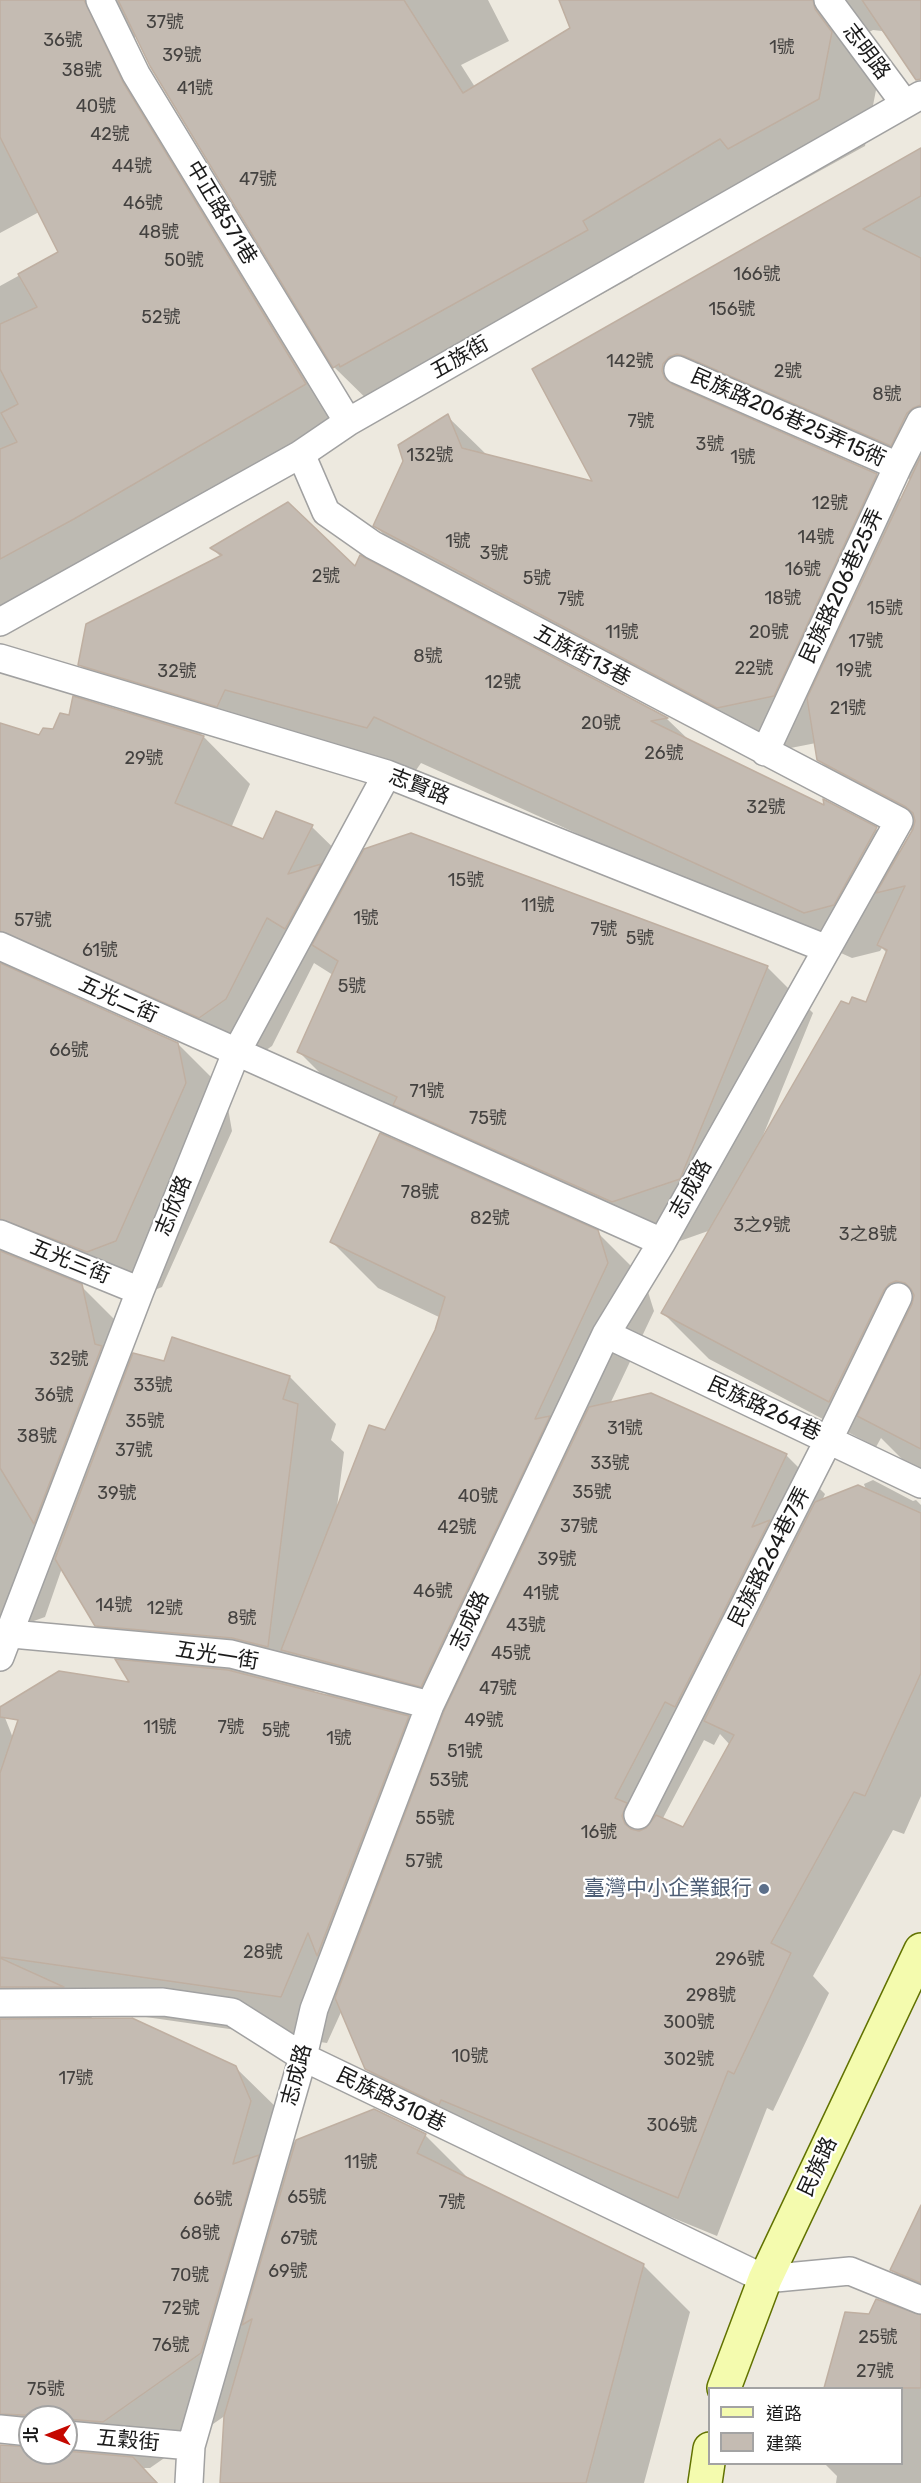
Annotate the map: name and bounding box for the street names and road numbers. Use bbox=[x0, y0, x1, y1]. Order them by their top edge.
street label: 志明路 bbox=[837, 19, 895, 85]
street label: 中正路571巷 bbox=[180, 157, 262, 269]
street label: 五族街 bbox=[426, 331, 494, 385]
street label: 民族路206巷25弄15衖 bbox=[687, 364, 889, 472]
street label: 民族路206巷25弄 bbox=[795, 504, 889, 668]
street label: 五族街13巷 bbox=[529, 620, 635, 692]
street label: 志賢路 bbox=[385, 764, 453, 810]
street label: 五光二街 bbox=[75, 971, 161, 1029]
street label: 志成路 bbox=[665, 1155, 717, 1223]
street label: 志欣路 bbox=[151, 1172, 197, 1240]
street label: 五光三街 bbox=[26, 1235, 114, 1289]
street label: 民族路264巷 bbox=[703, 1372, 825, 1446]
street label: 民族路264巷7弄 bbox=[724, 1483, 816, 1631]
street label: 志成路 bbox=[445, 1587, 495, 1655]
street label: 五光一街 bbox=[174, 1637, 260, 1675]
street label: 志成路 bbox=[277, 2041, 317, 2109]
street label: 民族路310巷 bbox=[332, 2063, 450, 2137]
street label: 民族路 bbox=[793, 2133, 843, 2201]
street label: 五穀街 bbox=[96, 2426, 160, 2456]

